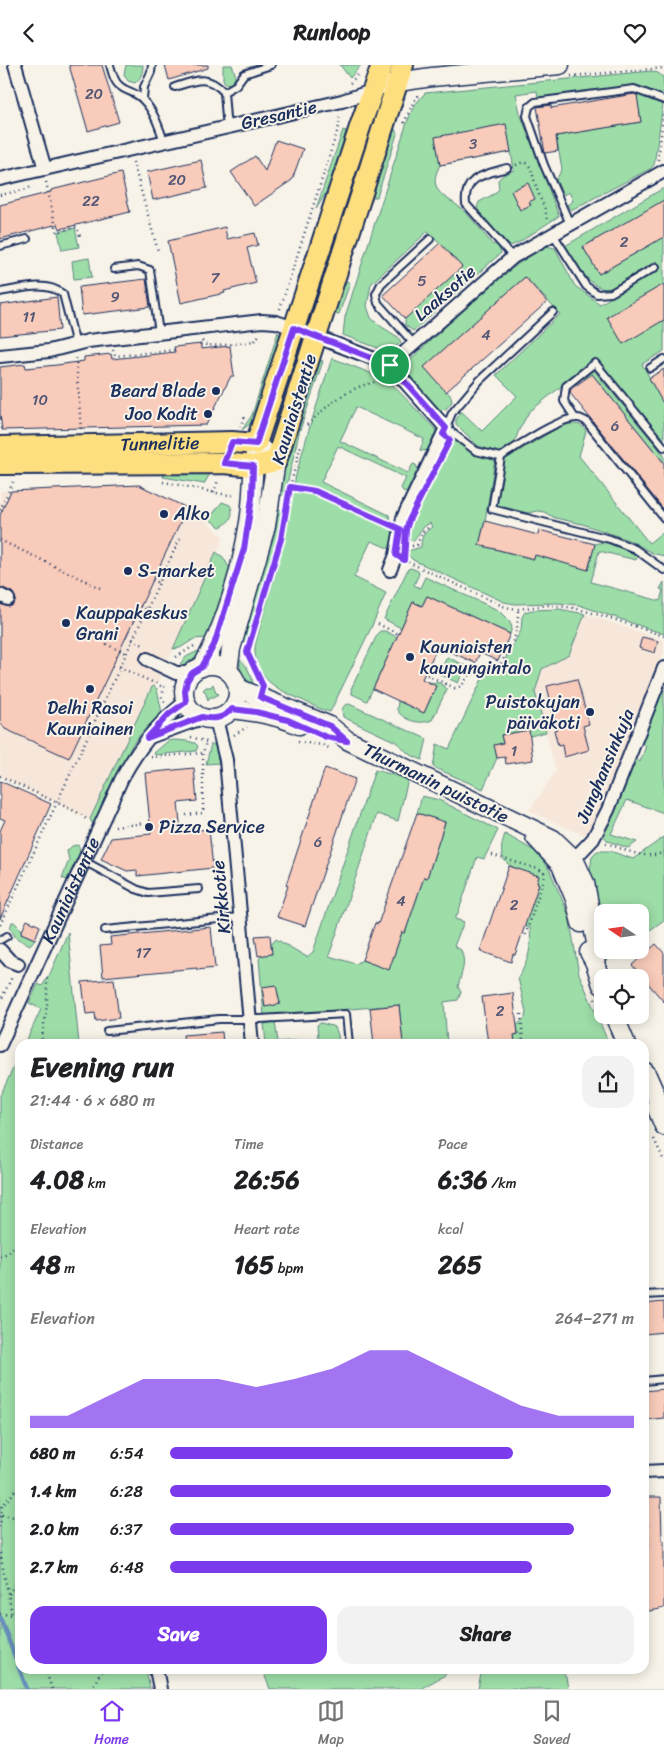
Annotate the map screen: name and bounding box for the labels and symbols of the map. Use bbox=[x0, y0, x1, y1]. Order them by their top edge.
house number: 20 bbox=[85, 81, 103, 107]
street label: Gresantie bbox=[238, 91, 320, 139]
house number: 3 bbox=[469, 131, 477, 157]
house number: 20 bbox=[168, 167, 186, 193]
house number: 22 bbox=[82, 188, 100, 214]
house number: 2 bbox=[620, 229, 629, 255]
street label: Laaksotie bbox=[406, 256, 484, 330]
house number: 7 bbox=[211, 265, 221, 291]
house number: 5 bbox=[417, 268, 427, 294]
house number: 9 bbox=[110, 284, 120, 310]
house number: 11 bbox=[23, 304, 35, 330]
house number: 4 bbox=[481, 322, 491, 348]
pin bbox=[369, 344, 411, 386]
street label: Kauniaistentie bbox=[262, 350, 326, 468]
place label: Beard Blade bbox=[110, 375, 206, 407]
marker: Beard Blade bbox=[210, 385, 222, 397]
house number: 10 bbox=[32, 387, 48, 413]
place label: Joo Kodit bbox=[124, 398, 198, 430]
marker: Joo Kodit bbox=[202, 408, 214, 420]
house number: 6 bbox=[611, 413, 619, 439]
street label: Tunnelitie bbox=[120, 427, 200, 460]
place label: Alko bbox=[173, 498, 210, 530]
marker: Alko bbox=[158, 508, 170, 520]
place label: S-market bbox=[138, 555, 215, 587]
marker: S-market bbox=[122, 565, 134, 577]
place label: Kauppakeskus Grani bbox=[76, 597, 188, 650]
marker: Kauppakeskus Grani bbox=[60, 617, 72, 629]
place label: Kauniaisten kaupungintalo bbox=[420, 631, 531, 684]
marker: Kauniaisten kaupungintalo bbox=[404, 651, 416, 663]
marker: Delhi Rasoi Kauniainen bbox=[84, 683, 96, 695]
place label: Puistokujan päiväkoti bbox=[486, 686, 581, 739]
place label: Delhi Rasoi Kauniainen bbox=[47, 692, 134, 745]
street label: Junghansinkuja bbox=[566, 703, 644, 829]
marker: Puistokujan päiväkoti bbox=[584, 706, 596, 718]
street label: Thurmanin puistotie bbox=[358, 734, 514, 832]
house number: 1 bbox=[511, 738, 517, 764]
place label: Pizza Service bbox=[159, 811, 265, 843]
marker: Pizza Service bbox=[143, 821, 155, 833]
house number: 6 bbox=[314, 829, 322, 855]
street label: Kauniaistentie bbox=[32, 832, 109, 949]
street label: Kirkkotie bbox=[202, 859, 240, 935]
house number: 4 bbox=[396, 888, 406, 914]
house number: 2 bbox=[510, 892, 519, 918]
north arrow bbox=[594, 904, 649, 959]
house number: 17 bbox=[135, 940, 152, 966]
house number: 2 bbox=[496, 998, 505, 1024]

